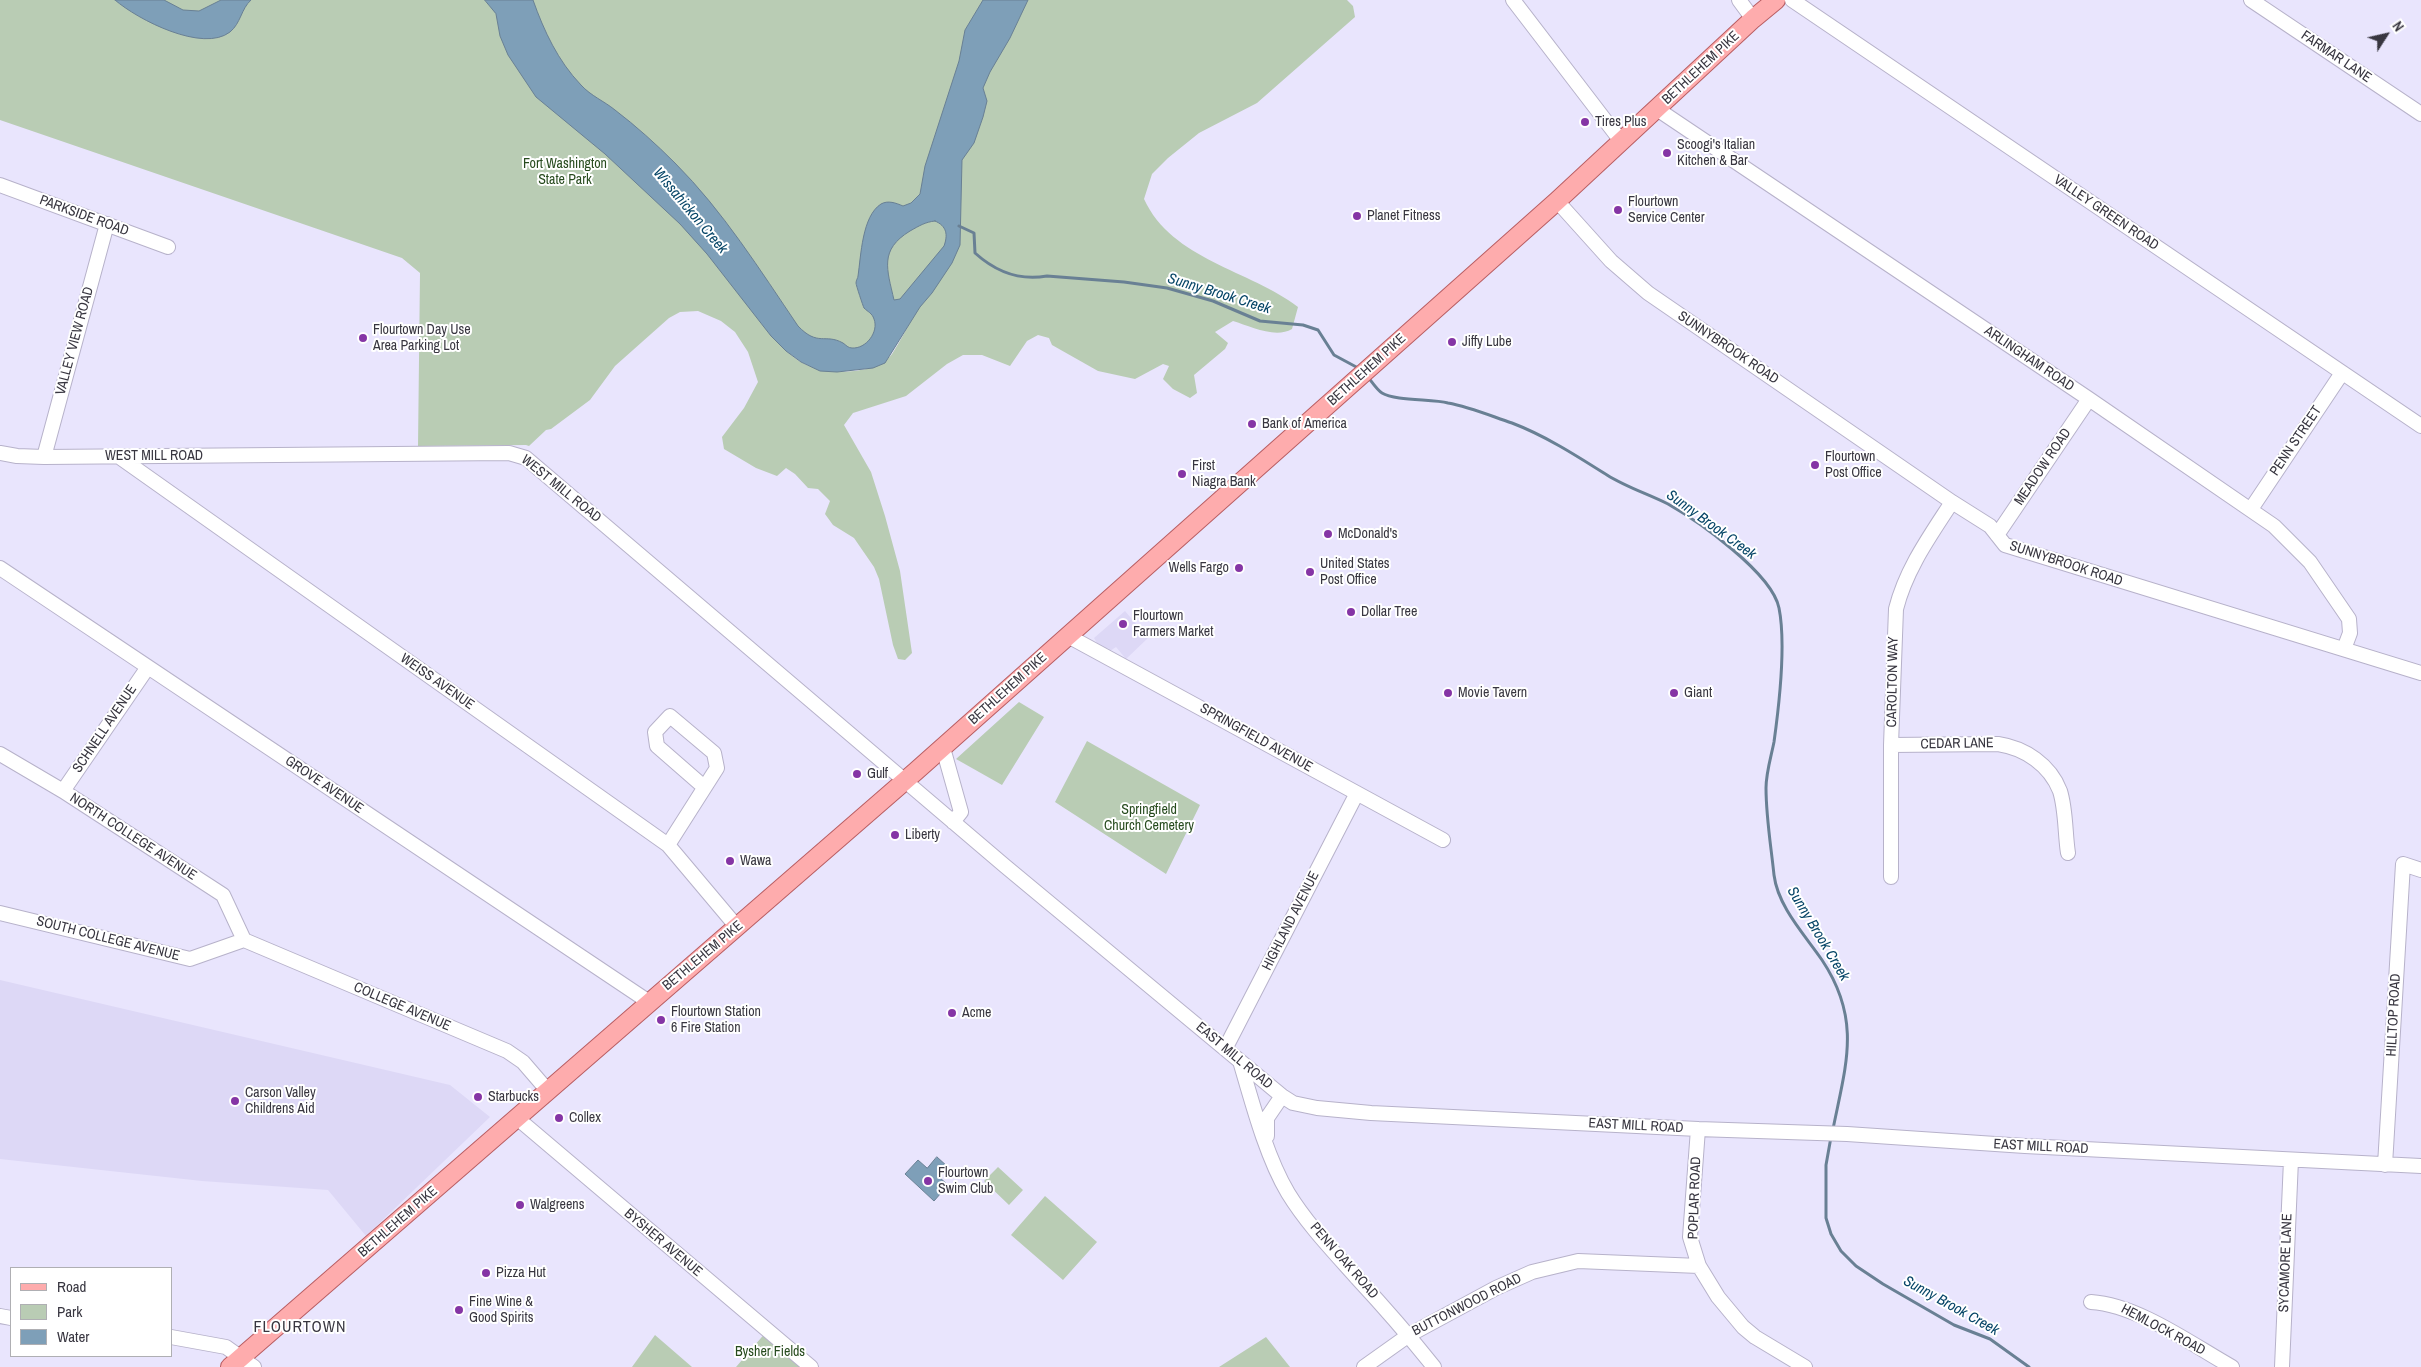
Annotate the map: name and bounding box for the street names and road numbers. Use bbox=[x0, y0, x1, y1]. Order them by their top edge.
street label: FARMAR LANE bbox=[2298, 27, 2374, 87]
street label: BETHLEHEM PIKE bbox=[1659, 28, 1743, 108]
street label: VALLEY GREEN ROAD bbox=[2050, 172, 2162, 254]
street label: PARKSIDE ROAD bbox=[37, 192, 131, 240]
street label: VALLEY VIEW ROAD bbox=[52, 285, 98, 397]
street label: SUNNYBROOK ROAD bbox=[1674, 308, 1782, 388]
street label: ARLINGHAM ROAD bbox=[1981, 323, 2077, 395]
street label: BETHLEHEM PIKE bbox=[1324, 330, 1410, 410]
street label: PENN STREET bbox=[2267, 403, 2325, 479]
street label: MEADOW ROAD bbox=[2011, 425, 2075, 509]
street label: WEST MILL ROAD bbox=[105, 448, 203, 464]
street label: WEST MILL ROAD bbox=[518, 452, 604, 526]
street label: SUNNYBROOK ROAD bbox=[2007, 538, 2125, 590]
street label: CAROLTON WAY bbox=[1884, 636, 1902, 728]
street label: BETHLEHEM PIKE bbox=[965, 649, 1051, 729]
street label: WEISS AVENUE bbox=[397, 650, 477, 714]
street label: SCHNELL AVENUE bbox=[69, 682, 141, 776]
street label: SPRINGFIELD AVENUE bbox=[1197, 700, 1315, 776]
street label: CEDAR LANE bbox=[1920, 735, 1994, 753]
street label: GROVE AVENUE bbox=[282, 753, 366, 817]
street label: NORTH COLLEGE AVENUE bbox=[67, 790, 199, 884]
street label: HIGHLAND AVENUE bbox=[1259, 869, 1323, 973]
street label: SOUTH COLLEGE AVENUE bbox=[35, 913, 181, 965]
street label: BETHLEHEM PIKE bbox=[659, 918, 747, 994]
street label: HILLTOP ROAD bbox=[2383, 973, 2405, 1057]
street label: COLLEGE AVENUE bbox=[351, 979, 453, 1035]
street label: EAST MILL ROAD bbox=[1192, 1019, 1276, 1093]
street label: EAST MILL ROAD bbox=[1588, 1115, 1684, 1137]
street label: EAST MILL ROAD bbox=[1993, 1136, 2089, 1158]
street label: POPLAR ROAD bbox=[1685, 1156, 1705, 1240]
street label: BETHLEHEM PIKE bbox=[355, 1183, 441, 1261]
street label: BYSHER AVENUE bbox=[621, 1205, 705, 1281]
street label: SYCAMORE LANE bbox=[2276, 1213, 2296, 1313]
street label: PENN OAK ROAD bbox=[1306, 1219, 1382, 1303]
street label: BUTTONWOOD ROAD bbox=[1410, 1270, 1524, 1340]
street label: HEMLOCK ROAD bbox=[2118, 1301, 2208, 1359]

